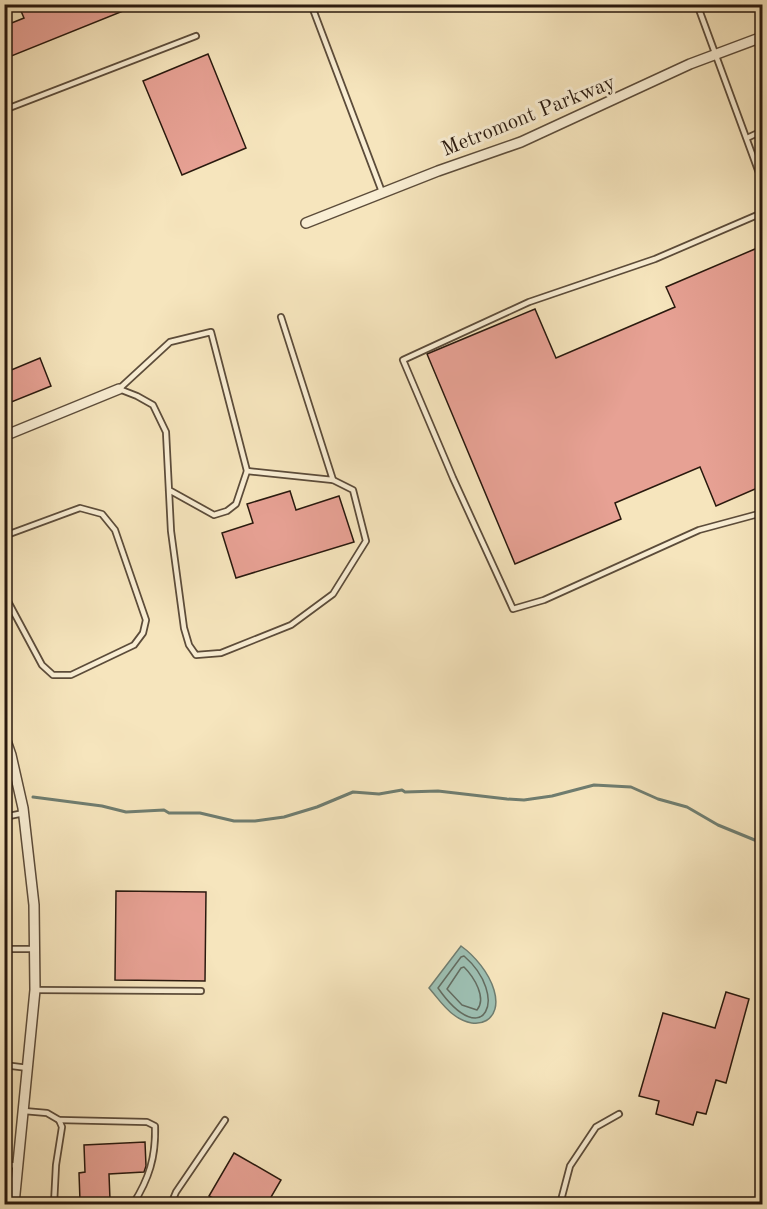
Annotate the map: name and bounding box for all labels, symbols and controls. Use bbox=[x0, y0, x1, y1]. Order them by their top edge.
street label: Metromont Parkway bbox=[439, 72, 618, 161]

